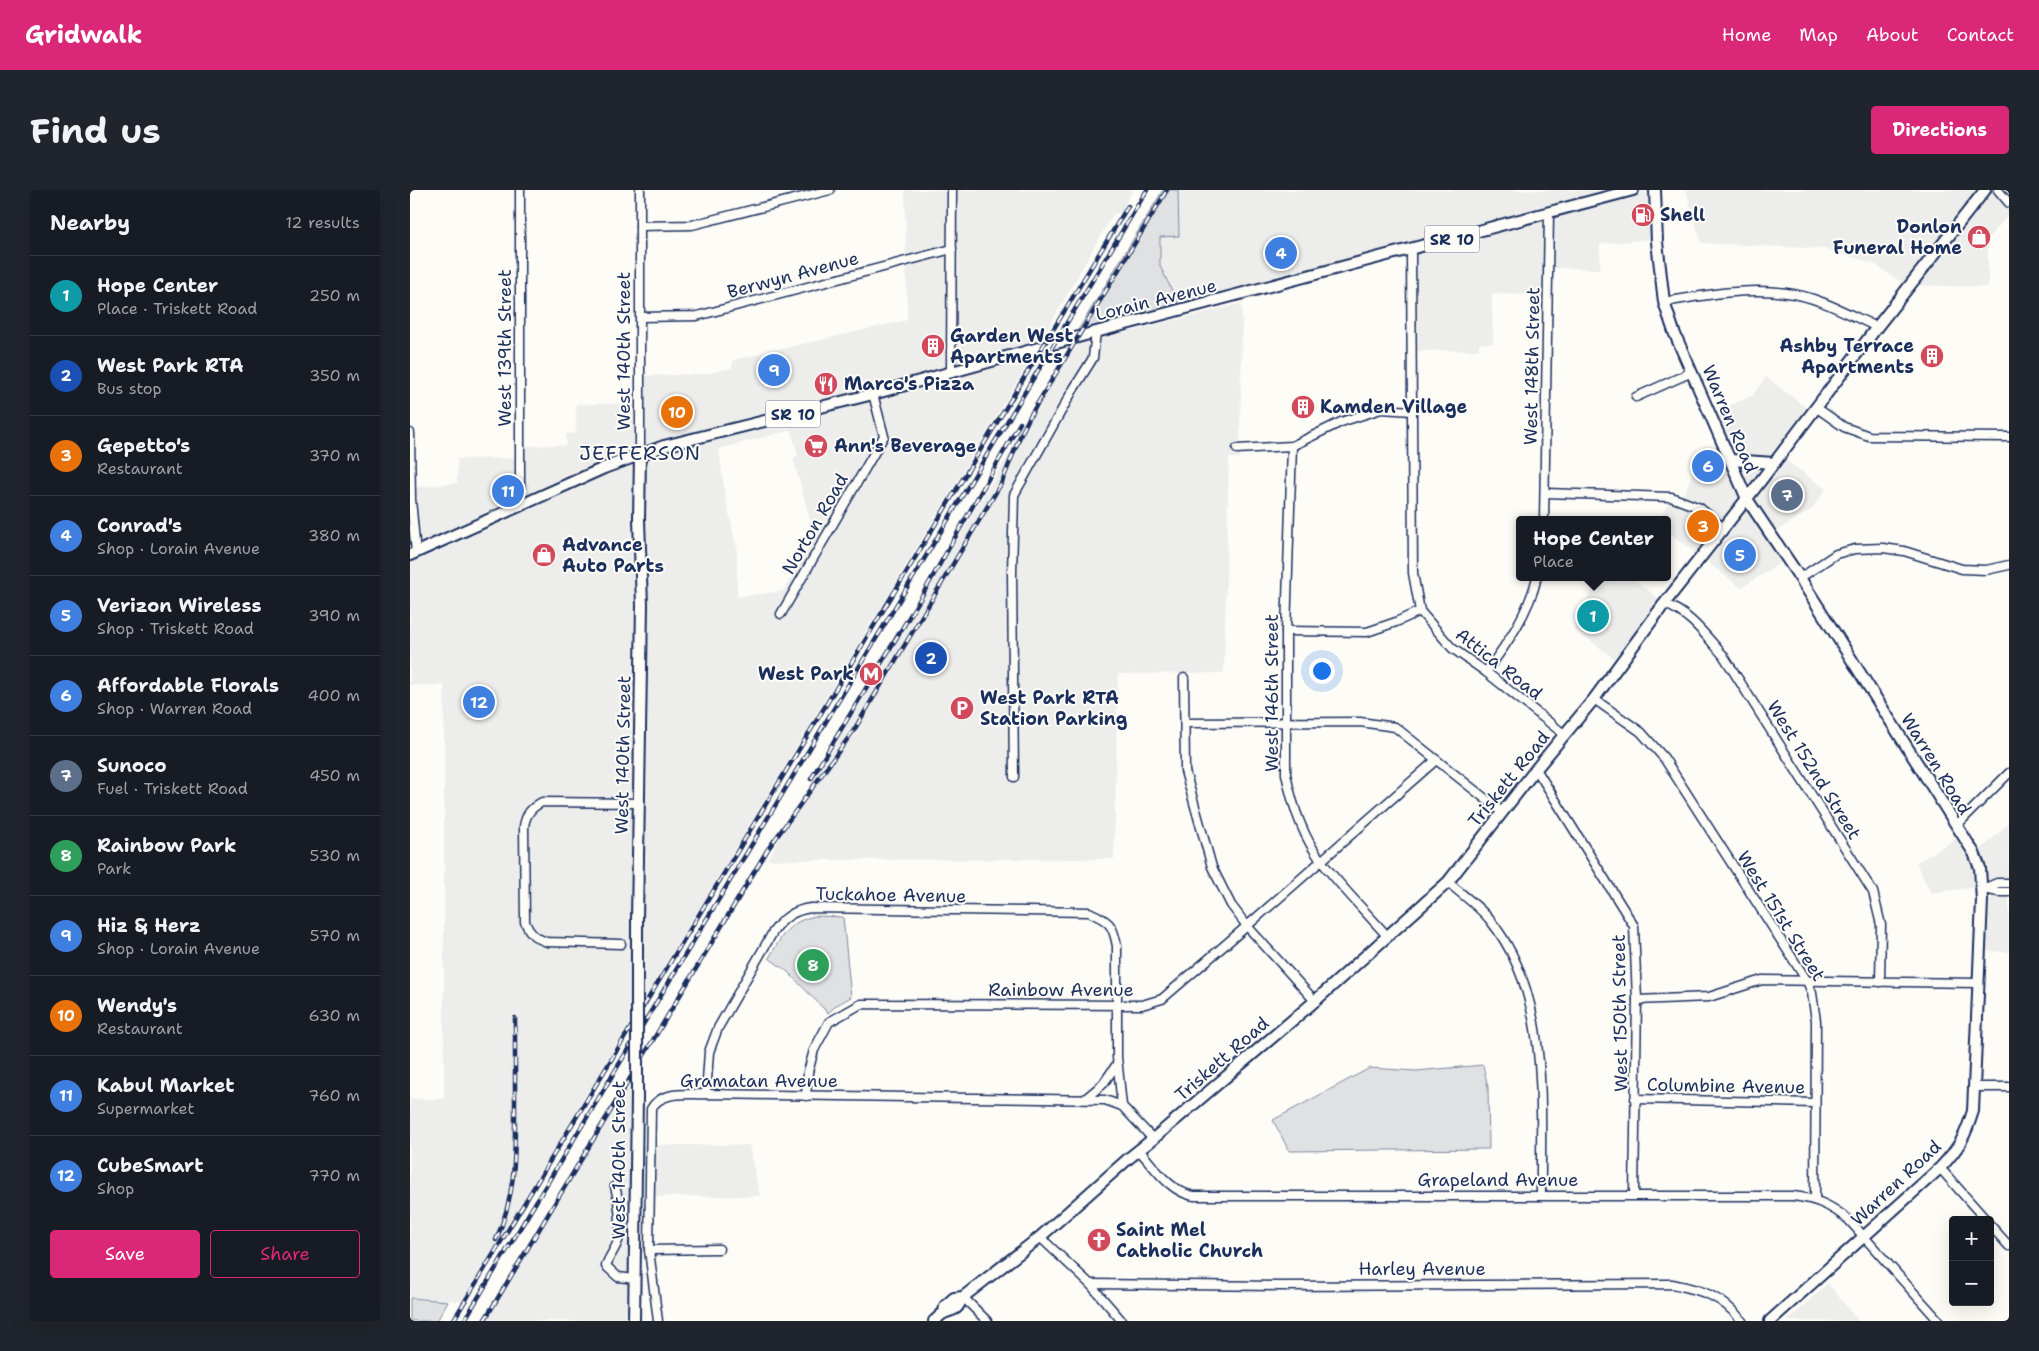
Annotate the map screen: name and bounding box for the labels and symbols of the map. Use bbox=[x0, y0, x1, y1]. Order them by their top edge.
fuel station icon: Shell bbox=[1630, 202, 1656, 228]
place label: Shell bbox=[1660, 203, 1705, 227]
place label: Donlon Funeral Home bbox=[1833, 215, 1962, 260]
shop icon: Donlon Funeral Home bbox=[1966, 224, 1992, 250]
road number: SR 10 bbox=[1424, 226, 1480, 252]
pin: 4 bbox=[1265, 234, 1297, 272]
street label: Berwyn Avenue bbox=[725, 246, 861, 304]
street label: West 139th Street bbox=[493, 269, 517, 427]
street label: West 140th Street bbox=[612, 271, 636, 430]
street label: Lorain Avenue bbox=[1093, 273, 1219, 327]
street label: West 148th Street bbox=[1519, 287, 1545, 445]
place label: Garden West Apartments bbox=[950, 324, 1073, 369]
building icon: Garden West Apartments bbox=[920, 333, 946, 359]
place label: Ashby Terrace Apartments bbox=[1779, 334, 1914, 379]
building icon: Ashby Terrace Apartments bbox=[1919, 343, 1945, 369]
pin: 9 bbox=[758, 351, 790, 389]
street label: Warren Road bbox=[1696, 361, 1764, 477]
restaurant icon: Marco's Pizza bbox=[813, 371, 839, 397]
place label: Marco's Pizza bbox=[844, 372, 975, 396]
pin: 10 bbox=[661, 393, 693, 431]
building icon: Kamden Village bbox=[1290, 394, 1316, 420]
place label: Kamden Village bbox=[1320, 395, 1467, 419]
road number: SR 10 bbox=[766, 400, 820, 428]
supermarket icon: Ann's Beverage bbox=[803, 433, 829, 459]
place label: Ann's Beverage bbox=[834, 434, 977, 458]
district label: JEFFERSON bbox=[579, 440, 701, 466]
pin: 6 bbox=[1692, 447, 1724, 485]
street label: Norton Road bbox=[776, 469, 854, 579]
pin: 11 bbox=[492, 472, 524, 510]
pin: 7 bbox=[1771, 476, 1803, 514]
pin: 3 bbox=[1687, 507, 1719, 545]
place label: Advance Auto Parts bbox=[562, 533, 664, 578]
pin: 5 bbox=[1724, 536, 1756, 574]
shop icon: Advance Auto Parts bbox=[531, 542, 557, 568]
pin: 1 bbox=[1577, 597, 1609, 635]
street label: West 146th Street bbox=[1260, 614, 1284, 772]
street label: Attica Road bbox=[1451, 622, 1547, 706]
pin: 2 bbox=[915, 639, 947, 677]
your location bbox=[1309, 658, 1335, 684]
metro station icon: West Park bbox=[858, 661, 884, 687]
place label: West Park bbox=[758, 662, 854, 686]
street label: West 140th Street bbox=[610, 675, 636, 835]
pin: 12 bbox=[463, 683, 495, 721]
place label: West Park RTA Station Parking bbox=[980, 686, 1128, 731]
parking icon: West Park RTA Station Parking bbox=[949, 695, 975, 721]
street label: West 152nd Street bbox=[1761, 696, 1867, 844]
street label: Warren Road bbox=[1895, 709, 1977, 819]
street label: Triskett Road bbox=[1463, 726, 1555, 832]
street label: West 151st Street bbox=[1731, 846, 1831, 986]
street label: Tuckahoe Avenue bbox=[815, 882, 967, 908]
street label: West 150th Street bbox=[1607, 934, 1633, 1092]
pin: 8 bbox=[797, 946, 829, 984]
street label: Rainbow Avenue bbox=[988, 978, 1134, 1002]
street label: Triskett Road bbox=[1170, 1012, 1274, 1106]
street label: Gramatan Avenue bbox=[680, 1069, 838, 1093]
street label: Columbine Avenue bbox=[1647, 1073, 1805, 1099]
street label: West 140th Street bbox=[607, 1080, 631, 1239]
street label: Warren Road bbox=[1846, 1135, 1946, 1231]
street label: Grapeland Avenue bbox=[1418, 1168, 1578, 1192]
place label: Saint Mel Catholic Church bbox=[1116, 1218, 1263, 1263]
church icon: Saint Mel Catholic Church bbox=[1086, 1227, 1112, 1253]
street label: Harley Avenue bbox=[1358, 1257, 1486, 1281]

